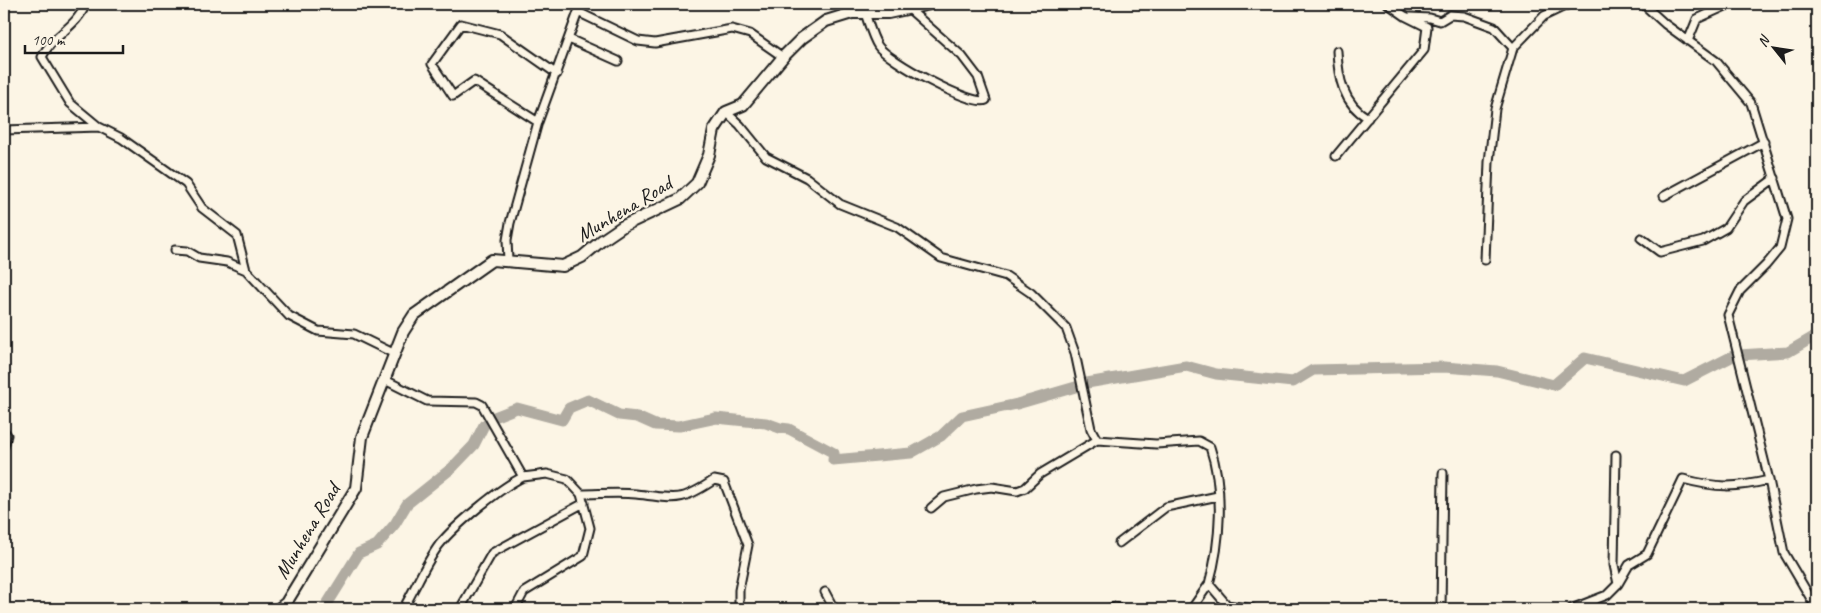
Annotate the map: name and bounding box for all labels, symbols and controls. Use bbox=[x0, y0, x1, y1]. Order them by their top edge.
scale bar bbox=[25, 22, 122, 54]
north arrow bbox=[1748, 22, 1798, 72]
text: 100 m bbox=[32, 31, 66, 50]
text: N bbox=[1754, 32, 1774, 50]
street label: Munhena Road bbox=[572, 168, 680, 248]
street label: Munhena Road bbox=[268, 475, 348, 583]

